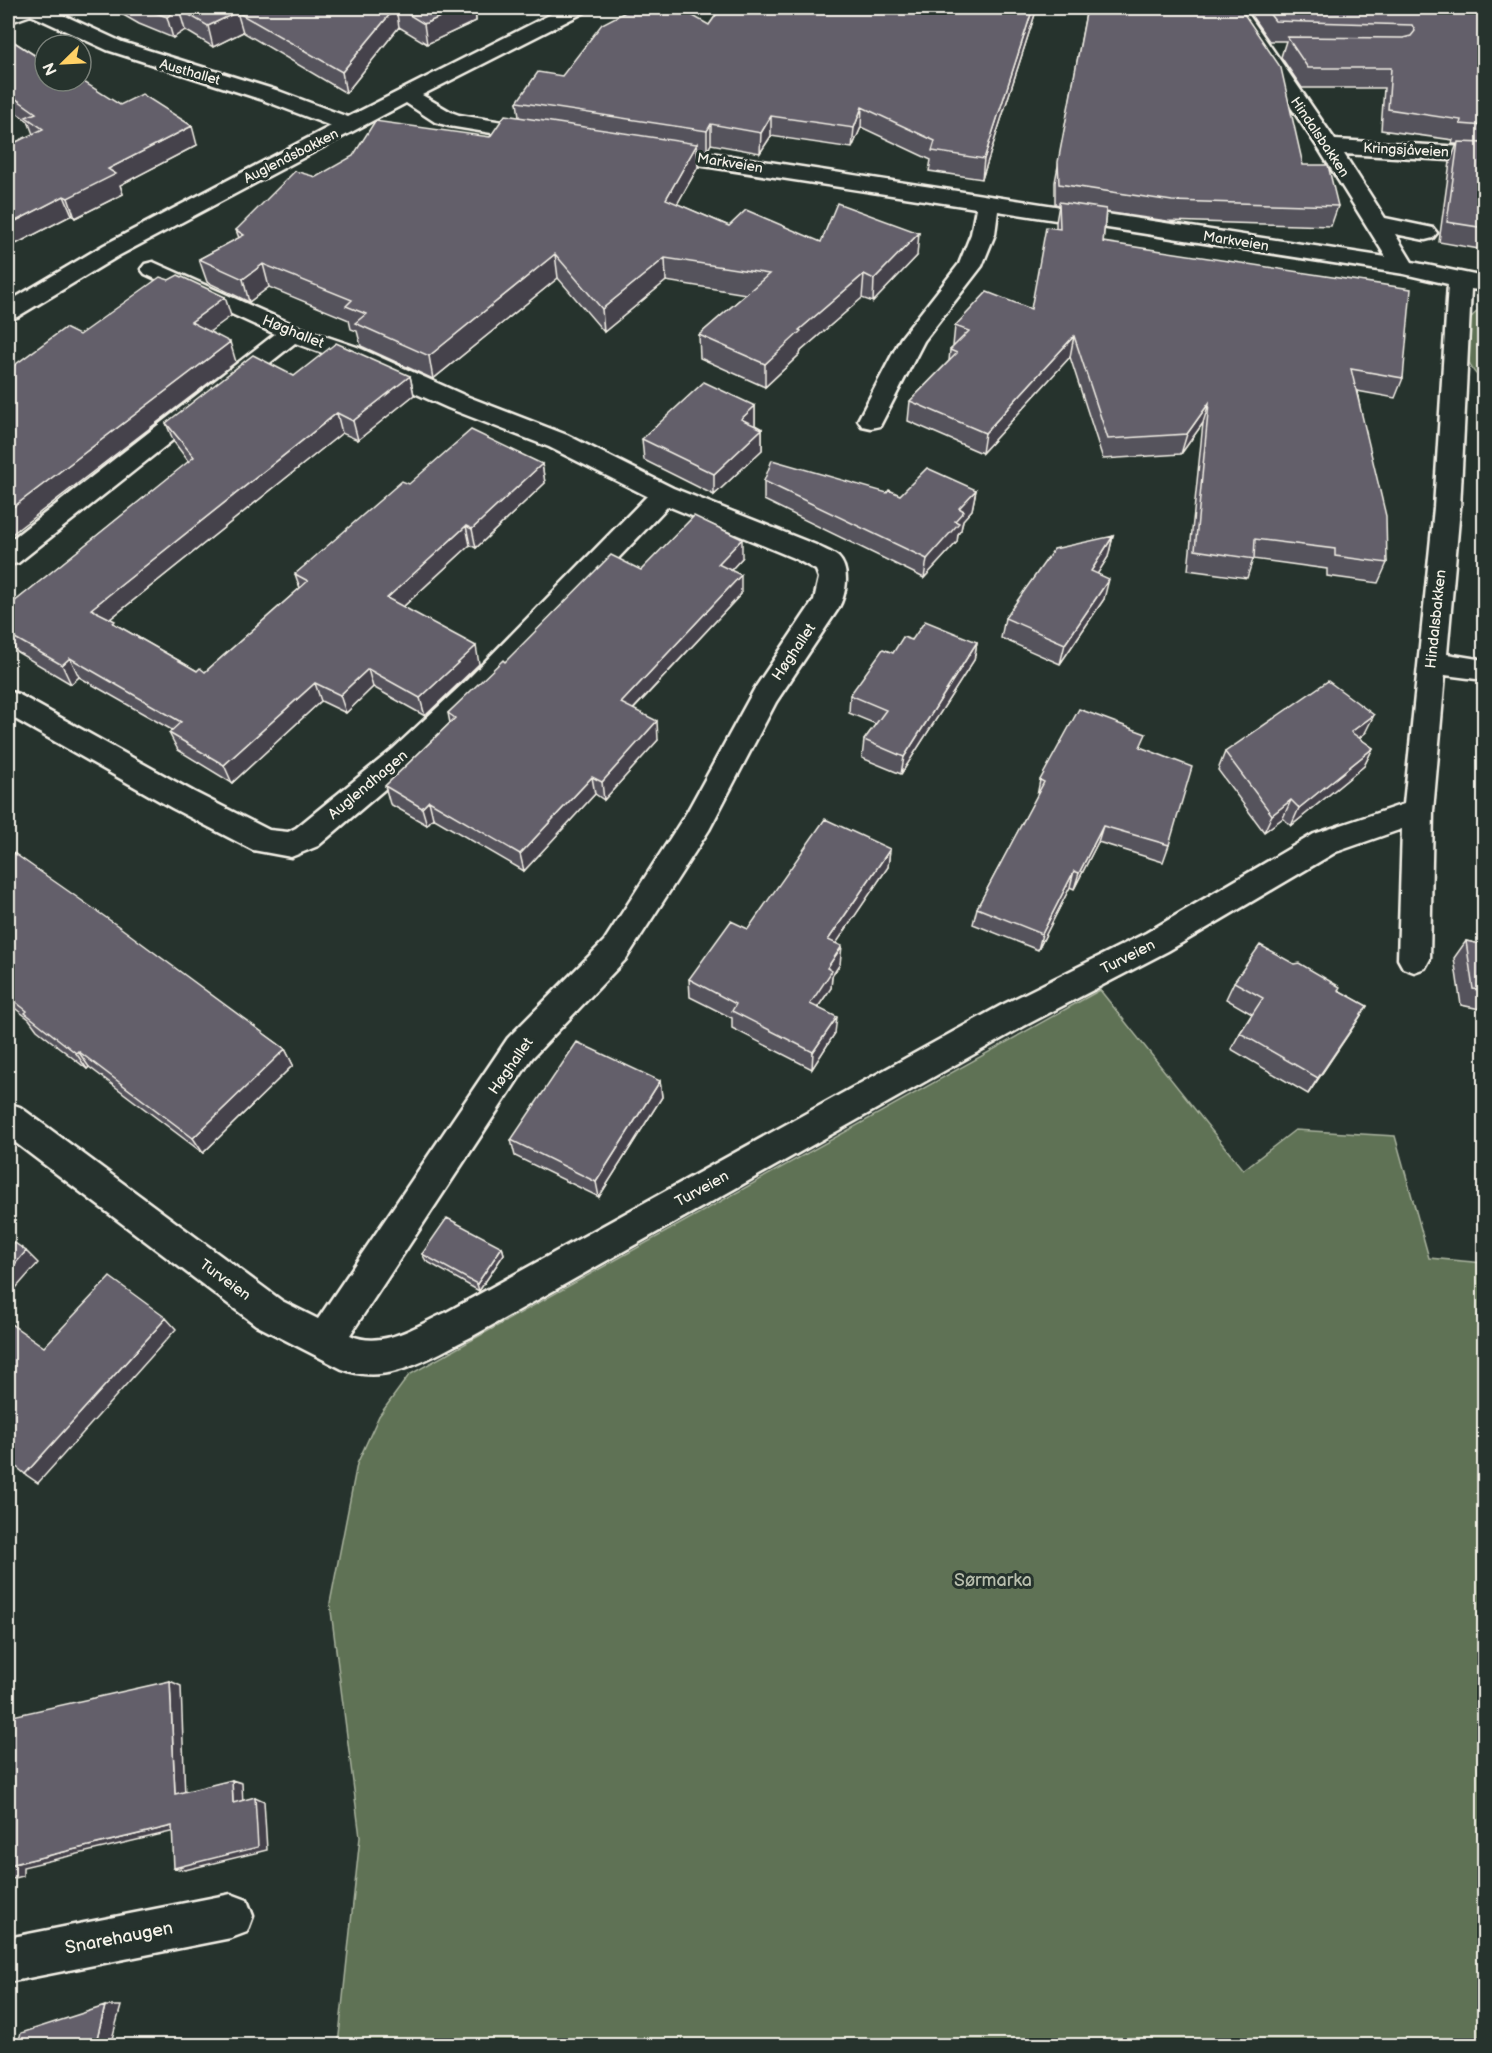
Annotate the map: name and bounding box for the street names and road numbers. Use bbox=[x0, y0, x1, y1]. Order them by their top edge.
street label: Austhallet bbox=[158, 55, 223, 89]
street label: Hindalsbakken bbox=[1287, 94, 1353, 180]
street label: Auglendsbakken bbox=[241, 125, 341, 187]
street label: Kringsjåveien bbox=[1363, 139, 1449, 161]
street label: Markveien bbox=[696, 149, 764, 177]
street label: Markveien bbox=[1202, 227, 1270, 255]
street label: Høghallet bbox=[259, 311, 327, 353]
street label: Hindalsbakken bbox=[1421, 569, 1451, 669]
street label: Høghallet bbox=[768, 619, 820, 684]
street label: Auglendhagen bbox=[324, 746, 412, 824]
street label: Turveien bbox=[1098, 935, 1158, 979]
street label: Høghallet bbox=[485, 1034, 538, 1098]
street label: Turveien bbox=[672, 1167, 732, 1211]
street label: Turveien bbox=[196, 1255, 254, 1305]
street label: Snarehaugen bbox=[63, 1917, 175, 1959]

